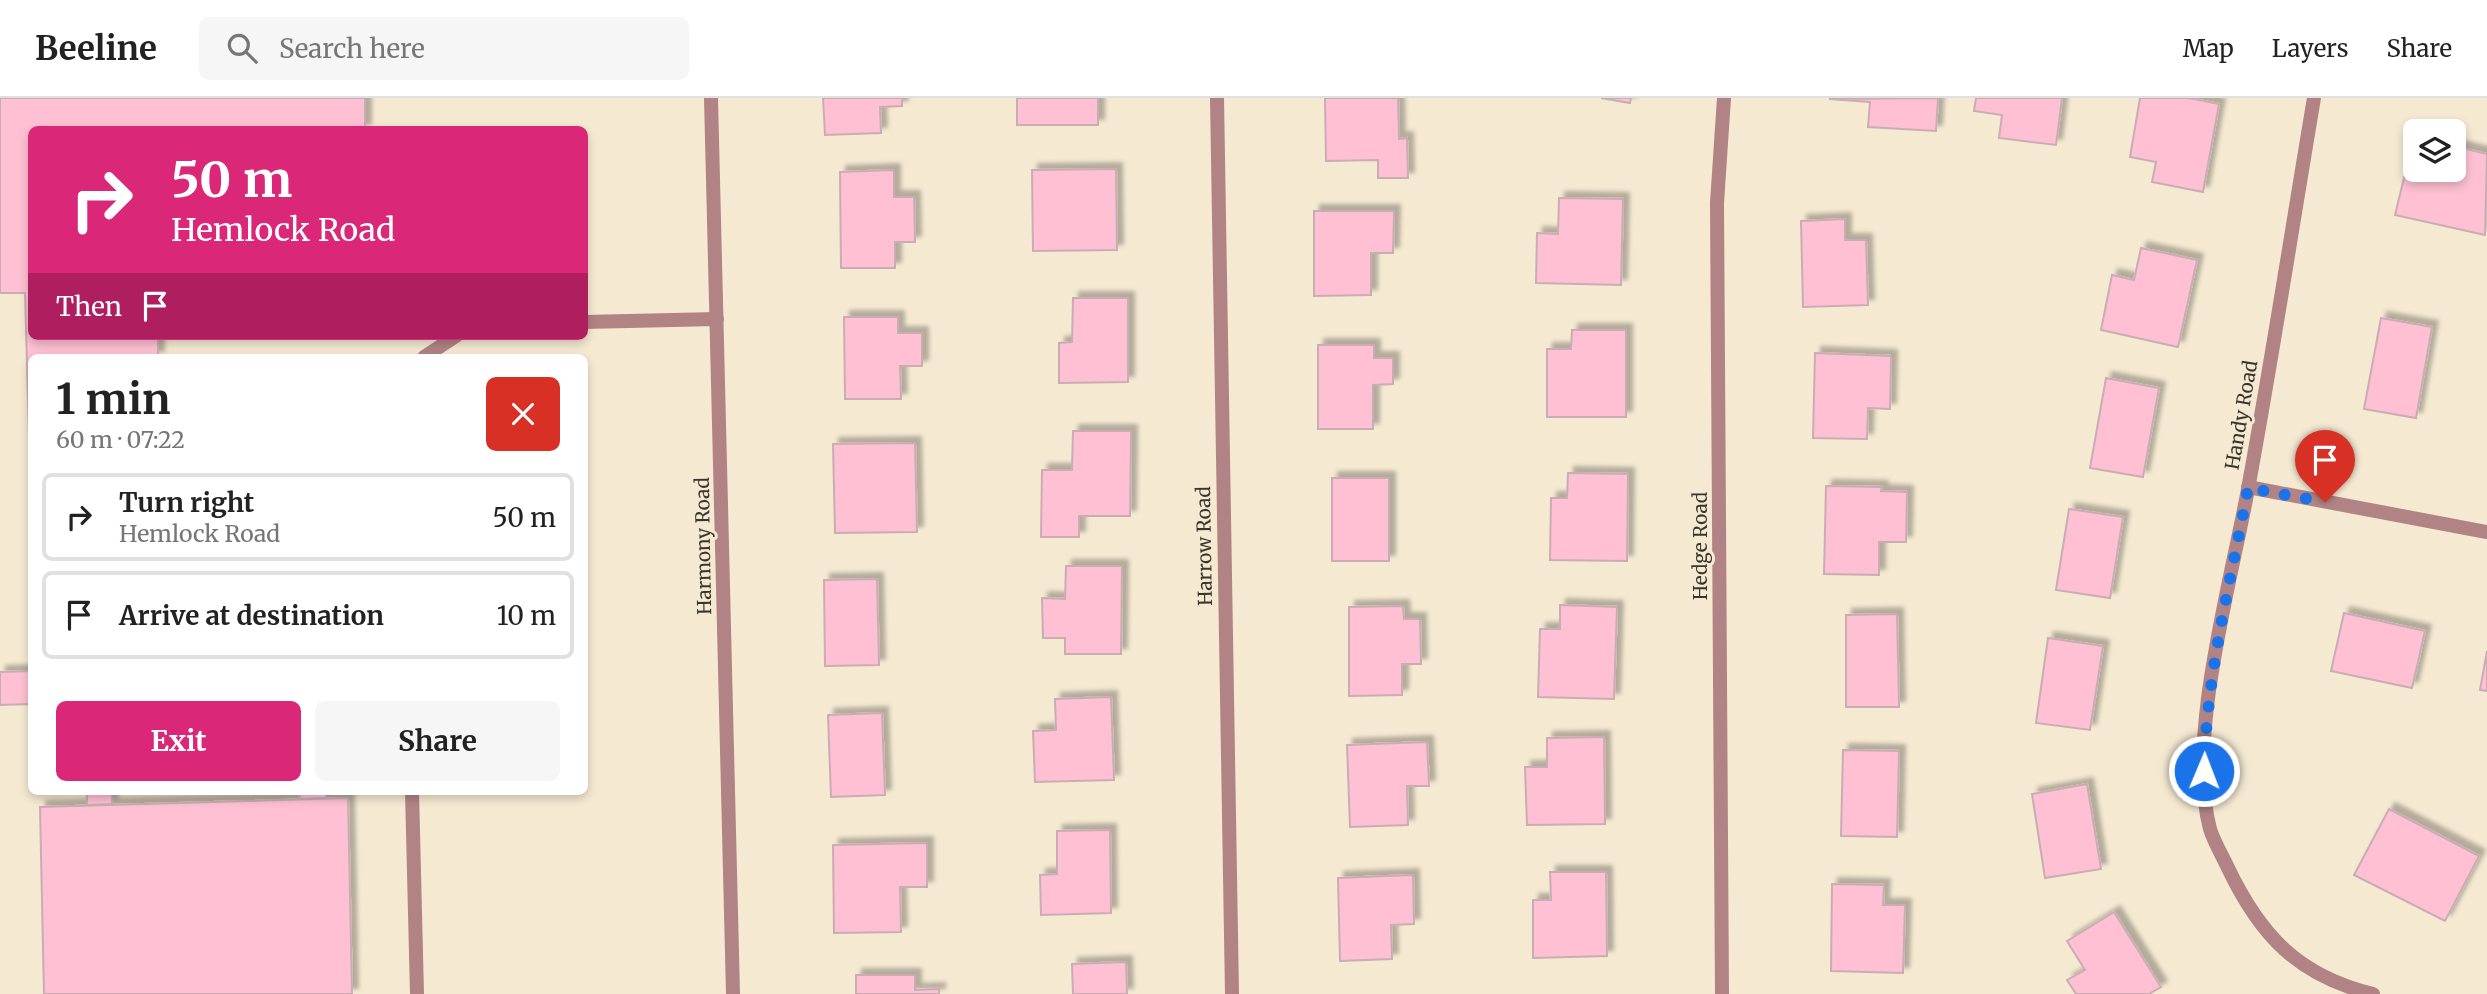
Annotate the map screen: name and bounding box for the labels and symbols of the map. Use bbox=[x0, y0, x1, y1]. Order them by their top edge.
street label: Handy Road bbox=[2220, 358, 2262, 472]
pin bbox=[2295, 430, 2355, 502]
street label: Harmony Road bbox=[690, 477, 716, 615]
street label: Harrow Road bbox=[1191, 486, 1217, 606]
street label: Hedge Road bbox=[1688, 492, 1712, 600]
position arrow bbox=[2167, 734, 2241, 808]

